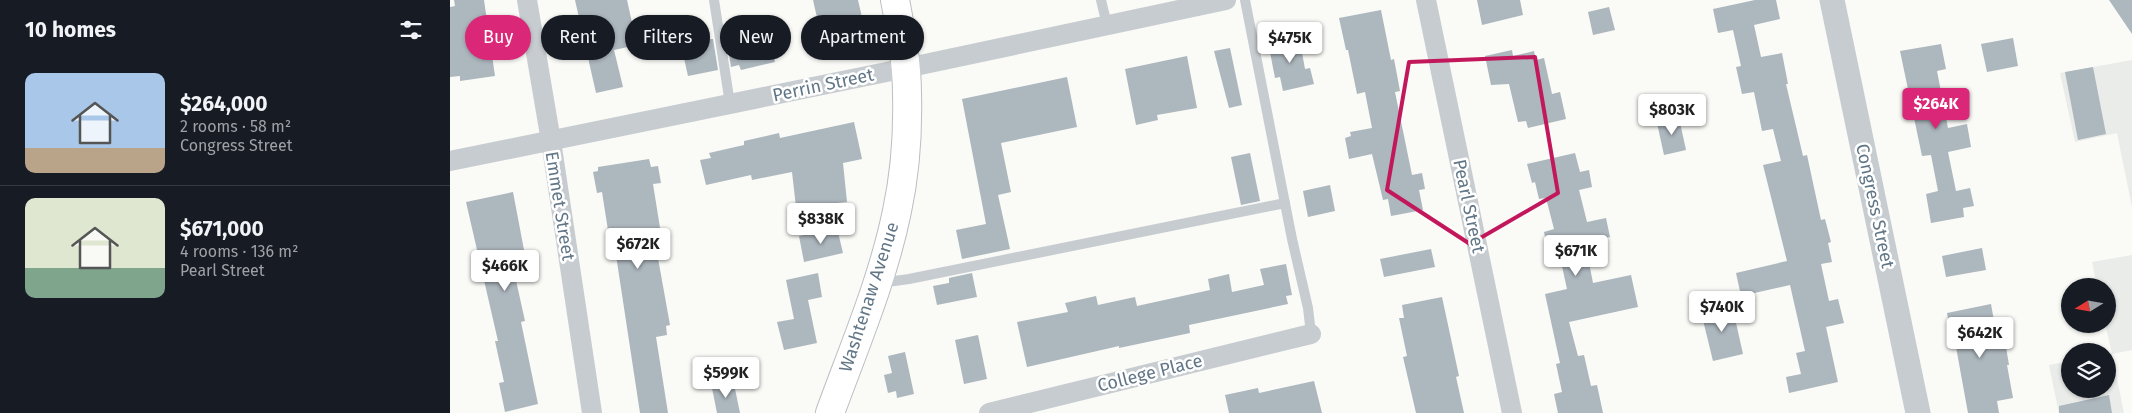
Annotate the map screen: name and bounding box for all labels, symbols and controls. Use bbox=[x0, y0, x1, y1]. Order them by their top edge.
chip: Buy bbox=[465, 15, 531, 60]
chip: Rent bbox=[541, 15, 615, 60]
chip: Filters bbox=[625, 15, 710, 60]
chip: New bbox=[720, 15, 791, 60]
chip: Apartment bbox=[801, 15, 924, 60]
icon: filters bbox=[397, 16, 425, 44]
text: 10 homes bbox=[25, 17, 116, 43]
pin: $475K bbox=[1255, 22, 1325, 64]
text: $475K bbox=[1268, 28, 1312, 47]
street label: Perrin Street bbox=[770, 63, 876, 106]
pin: $264K bbox=[1901, 88, 1971, 130]
text: $264,000 bbox=[180, 91, 268, 117]
icon: home bbox=[65, 93, 125, 153]
pin: $803K bbox=[1637, 94, 1707, 136]
text: $264K bbox=[1913, 94, 1959, 113]
text: $803K bbox=[1649, 100, 1695, 119]
text: 2 rooms · 58 m² bbox=[180, 117, 291, 136]
text: Congress Street bbox=[180, 136, 293, 155]
street label: Congress Street bbox=[1851, 142, 1899, 271]
street label: Emmet Street bbox=[541, 150, 580, 263]
street label: Pearl Street bbox=[1448, 157, 1490, 255]
pin: $838K bbox=[786, 202, 856, 245]
text: $838K bbox=[798, 209, 844, 228]
text: $671,000 bbox=[180, 216, 264, 242]
icon: home bbox=[65, 218, 125, 278]
street label: Washtenaw Avenue bbox=[834, 219, 904, 375]
pin: $672K bbox=[603, 228, 673, 270]
text: $672K bbox=[616, 234, 660, 253]
pin: $671K bbox=[1541, 234, 1611, 277]
text: $671K bbox=[1555, 241, 1597, 260]
text: 4 rooms · 136 m² bbox=[180, 242, 298, 261]
pin: $466K bbox=[470, 250, 540, 292]
text: $466K bbox=[482, 256, 528, 275]
text: Pearl Street bbox=[180, 261, 265, 280]
north arrow bbox=[2061, 278, 2116, 332]
map controls bbox=[2061, 278, 2116, 398]
pin: $740K bbox=[1687, 290, 1757, 333]
text: $740K bbox=[1700, 297, 1744, 316]
pin: $642K bbox=[1945, 316, 2015, 359]
text: $642K bbox=[1958, 323, 2002, 342]
button: layers bbox=[2061, 343, 2116, 398]
street label: College Place bbox=[1095, 349, 1205, 397]
pin: $599K bbox=[691, 356, 761, 399]
text: $599K bbox=[703, 363, 749, 382]

